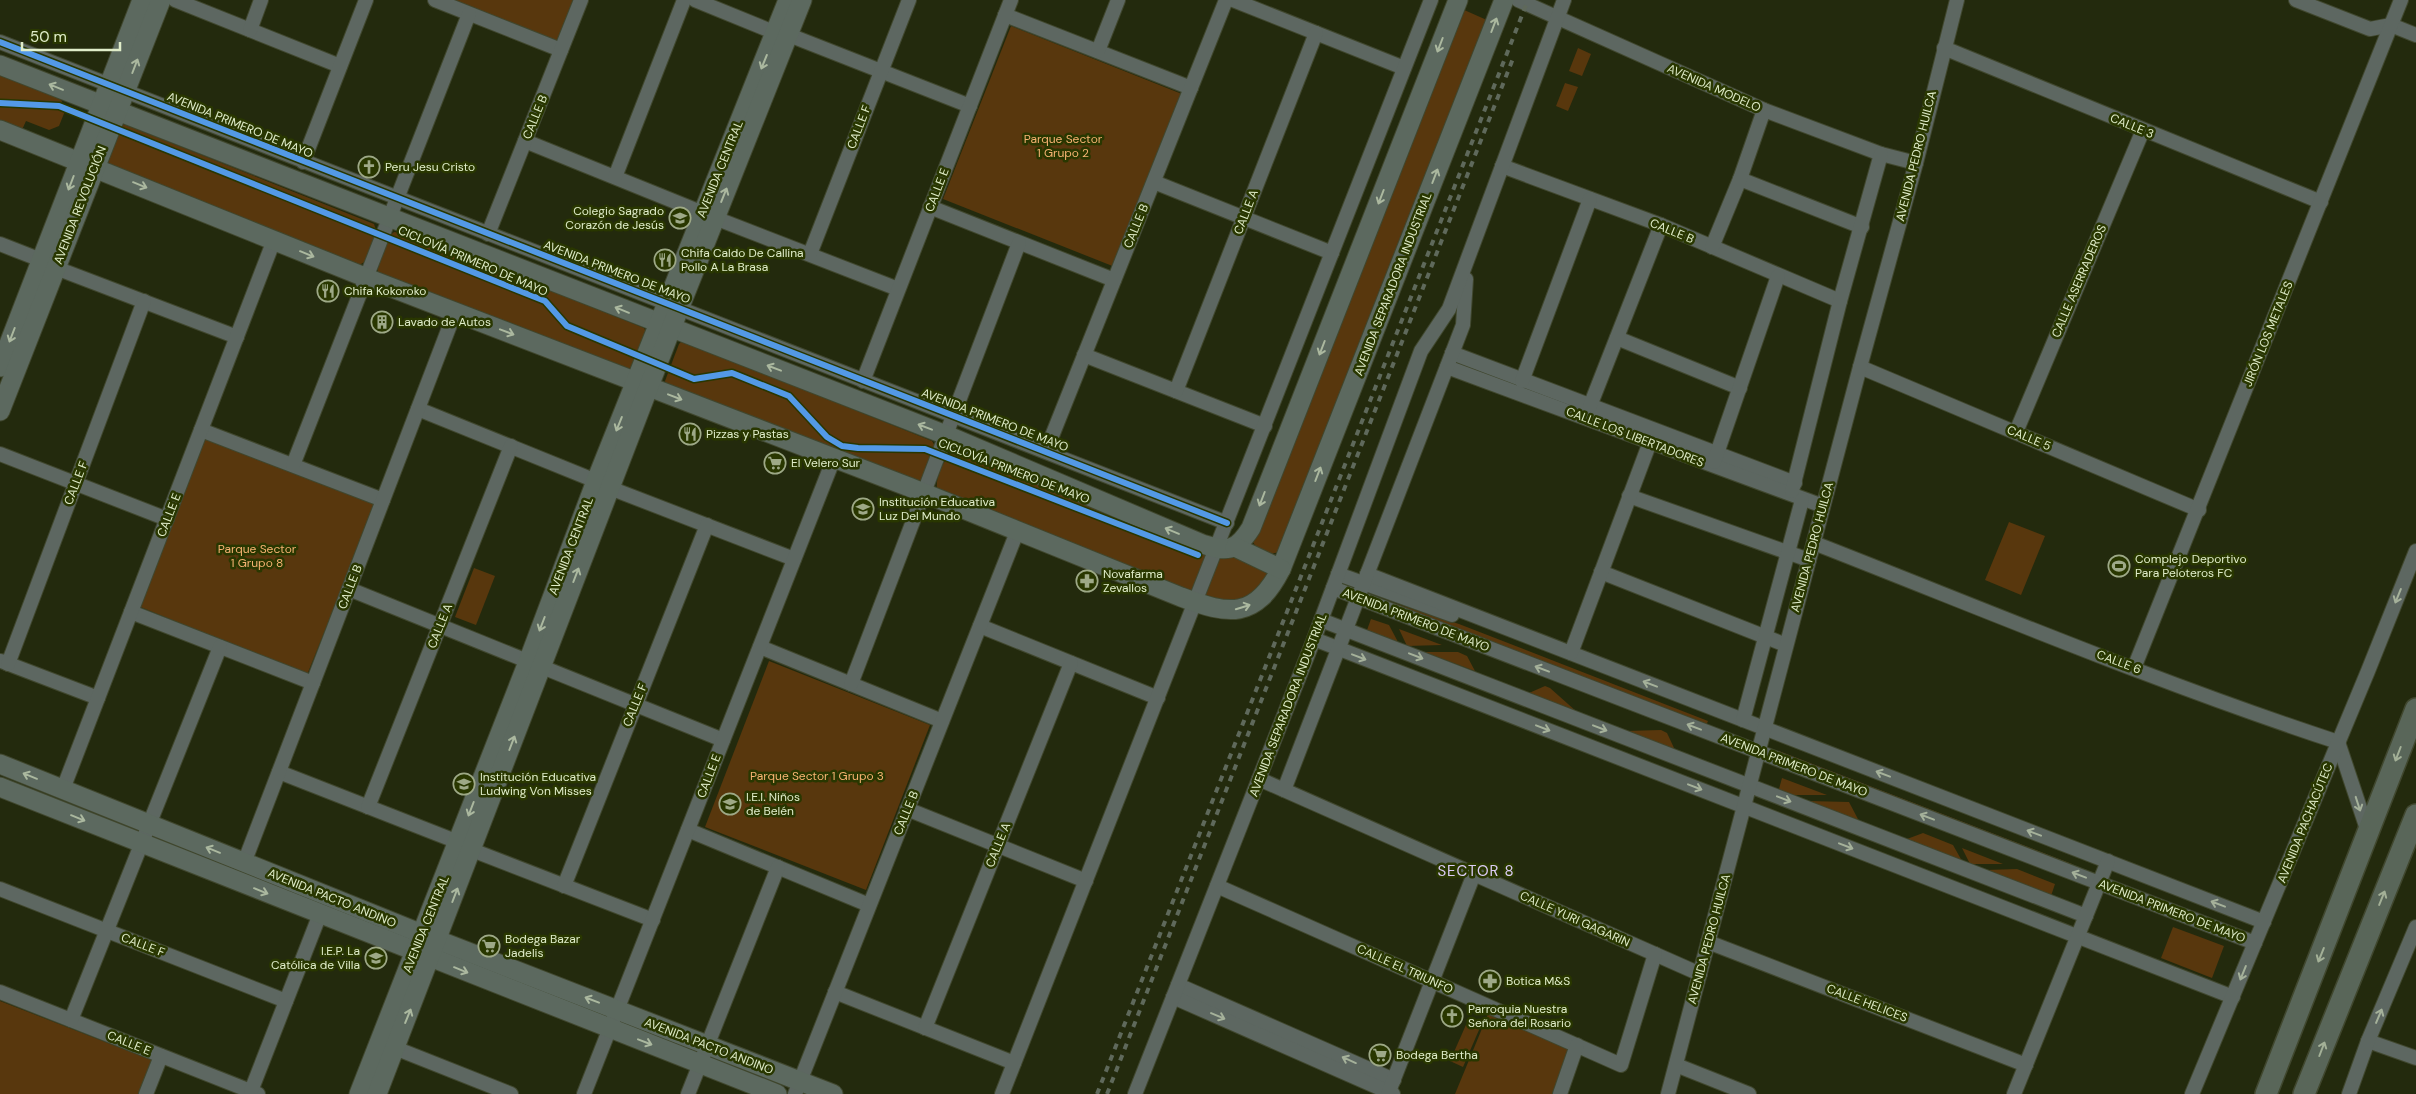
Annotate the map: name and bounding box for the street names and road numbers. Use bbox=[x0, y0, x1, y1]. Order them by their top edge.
street label: AVENIDA MODELO bbox=[1665, 60, 1763, 116]
street label: AVENIDA PRIMERO DE MAYO bbox=[165, 88, 315, 162]
street label: AVENIDA PEDRO HUILCA bbox=[1892, 89, 1940, 223]
street label: CALLE B bbox=[519, 93, 551, 141]
street label: CALLE F bbox=[843, 102, 875, 151]
street label: CALLE 3 bbox=[2108, 110, 2156, 142]
street label: AVENIDA CENTRAL bbox=[693, 118, 747, 220]
street label: AVENIDA REVOLUCIÓN bbox=[50, 144, 110, 266]
street label: CALLE E bbox=[921, 166, 953, 214]
street label: CALLE A bbox=[1230, 187, 1262, 237]
street label: AVENIDA SEPARADORA INDUSTRIAL bbox=[1351, 190, 1435, 378]
street label: CALLE B bbox=[1120, 202, 1152, 250]
street label: CALLE B bbox=[1648, 215, 1696, 247]
street label: CICLOVÍA PRIMERO DE MAYO bbox=[396, 222, 550, 300]
street label: CALLE ASERRADEROS bbox=[2048, 222, 2110, 340]
street label: AVENIDA PRIMERO DE MAYO bbox=[541, 237, 693, 307]
street label: JIRÓN LOS METALES bbox=[2240, 279, 2296, 389]
street label: AVENIDA PRIMERO DE MAYO bbox=[919, 385, 1071, 455]
street label: CALLE LOS LIBERTADORES bbox=[1564, 403, 1706, 471]
street label: CALLE 5 bbox=[2005, 422, 2053, 454]
street label: CICLOVÍA PRIMERO DE MAYO bbox=[936, 435, 1092, 507]
street label: CALLE F bbox=[60, 458, 92, 507]
street label: AVENIDA PEDRO HUILCA bbox=[1787, 480, 1837, 614]
street label: CALLE E bbox=[153, 491, 185, 539]
street label: AVENIDA CENTRAL bbox=[545, 495, 597, 597]
street label: CALLE B bbox=[334, 563, 366, 611]
street label: AVENIDA PRIMERO DE MAYO bbox=[1340, 585, 1492, 655]
street label: CALLE A bbox=[424, 601, 456, 651]
street label: AVENIDA SEPARADORA INDUSTRIAL bbox=[1246, 611, 1330, 799]
street label: CALLE 6 bbox=[2094, 646, 2144, 678]
street label: CALLE F bbox=[619, 680, 651, 729]
street label: AVENIDA PRIMERO DE MAYO bbox=[1718, 730, 1870, 800]
street label: CALLE E bbox=[693, 752, 725, 800]
street label: AVENIDA PACHACÚTEC bbox=[2274, 760, 2336, 885]
street label: CALLE B bbox=[890, 789, 922, 837]
street label: CALLE A bbox=[982, 820, 1014, 870]
street label: AVENIDA PACTO ANDINO bbox=[265, 865, 399, 931]
street label: AVENIDA PEDRO HUILCA bbox=[1684, 872, 1734, 1006]
street label: AVENIDA CENTRAL bbox=[399, 873, 453, 975]
street label: AVENIDA PRIMERO DE MAYO bbox=[2096, 876, 2248, 946]
street label: CALLE YURI GAGARIN bbox=[1517, 888, 1633, 950]
street label: CALLE F bbox=[119, 929, 168, 961]
street label: CALLE EL TRIUNFO bbox=[1354, 941, 1456, 997]
street label: CALLE HELICES bbox=[1824, 980, 1910, 1026]
street label: AVENIDA PACTO ANDINO bbox=[642, 1014, 776, 1078]
street label: CALLE E bbox=[105, 1027, 153, 1059]

